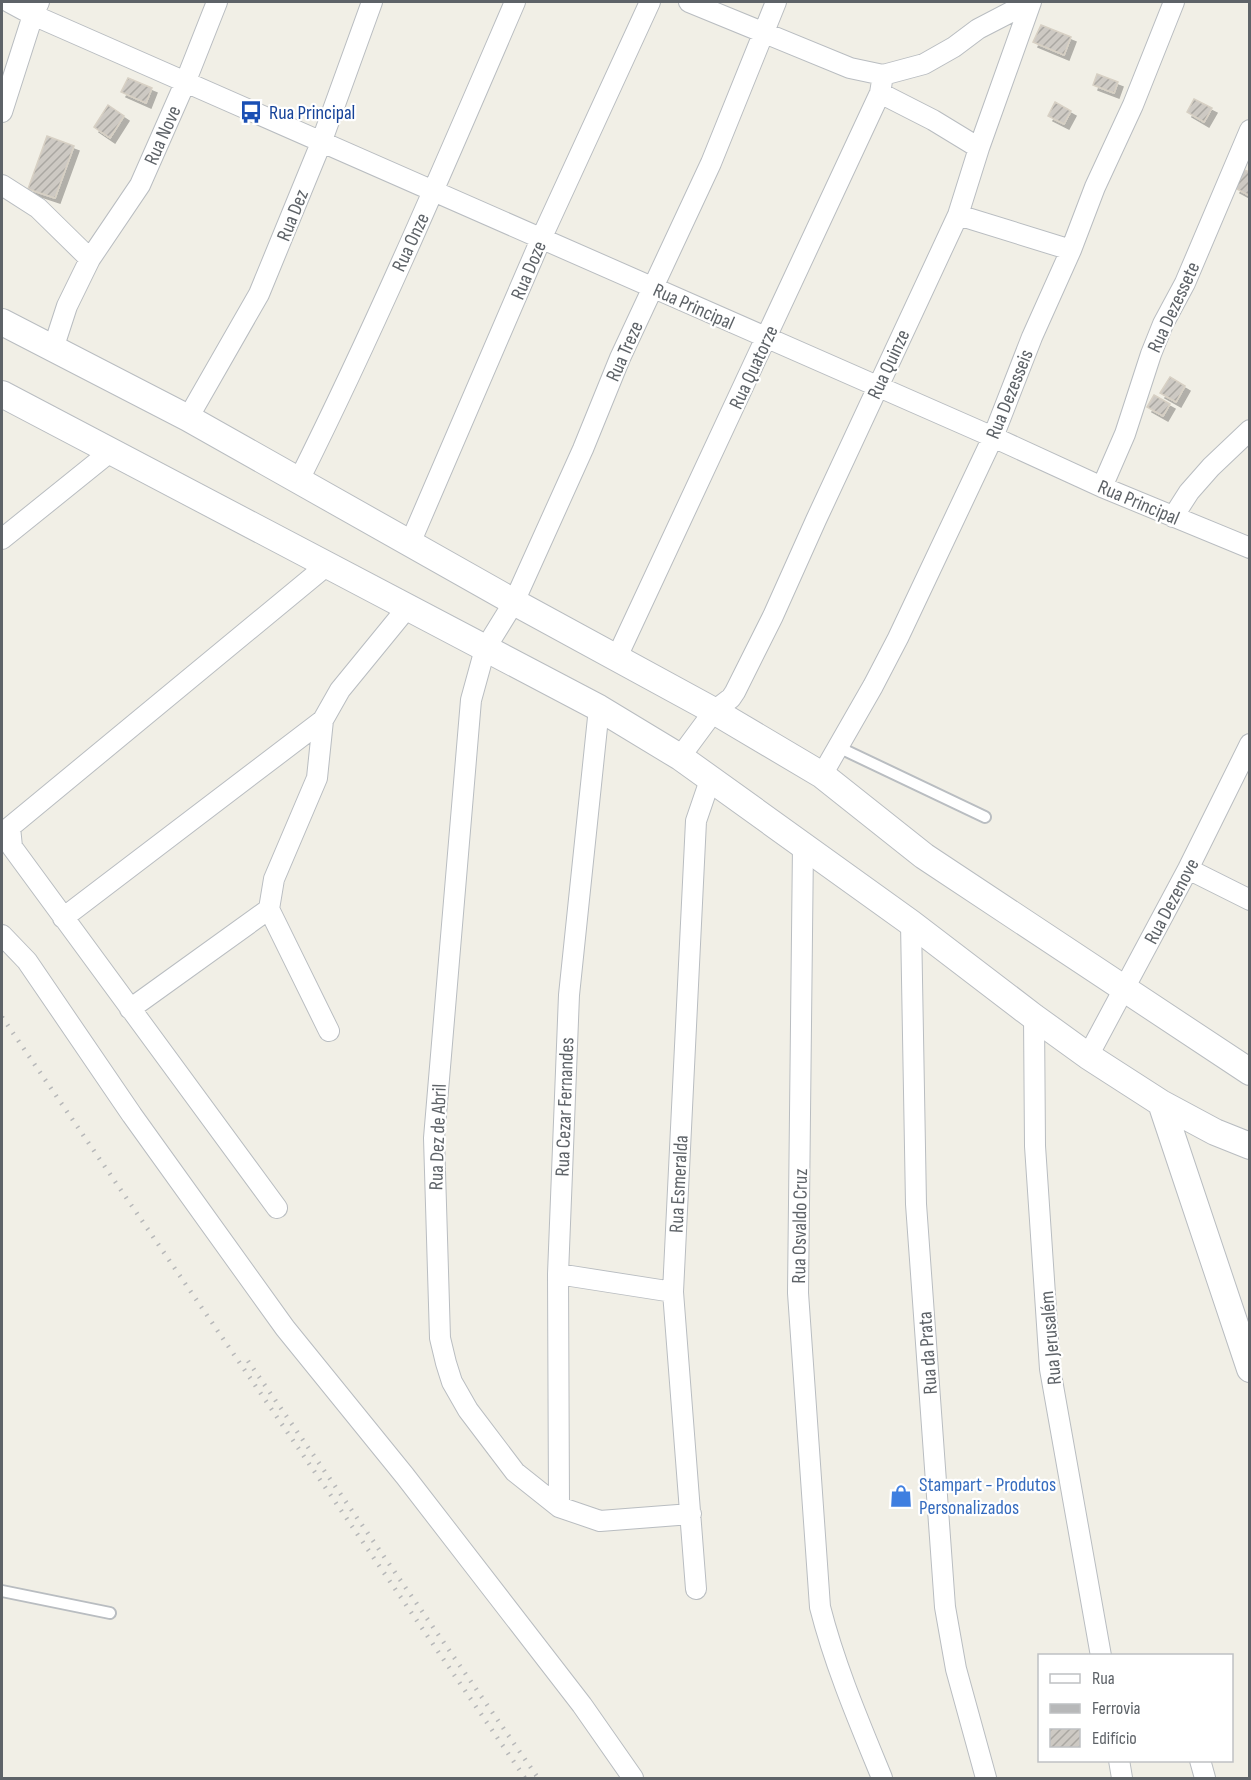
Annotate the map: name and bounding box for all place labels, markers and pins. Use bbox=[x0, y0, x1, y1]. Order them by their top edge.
bus stop icon: Rua Principal bbox=[238, 99, 264, 125]
place label: Rua Principal bbox=[269, 101, 355, 125]
place label: Stampart - Produtos Personalizados bbox=[919, 1473, 1056, 1520]
shop icon: Stampart - Produtos Personalizados bbox=[888, 1483, 914, 1509]

